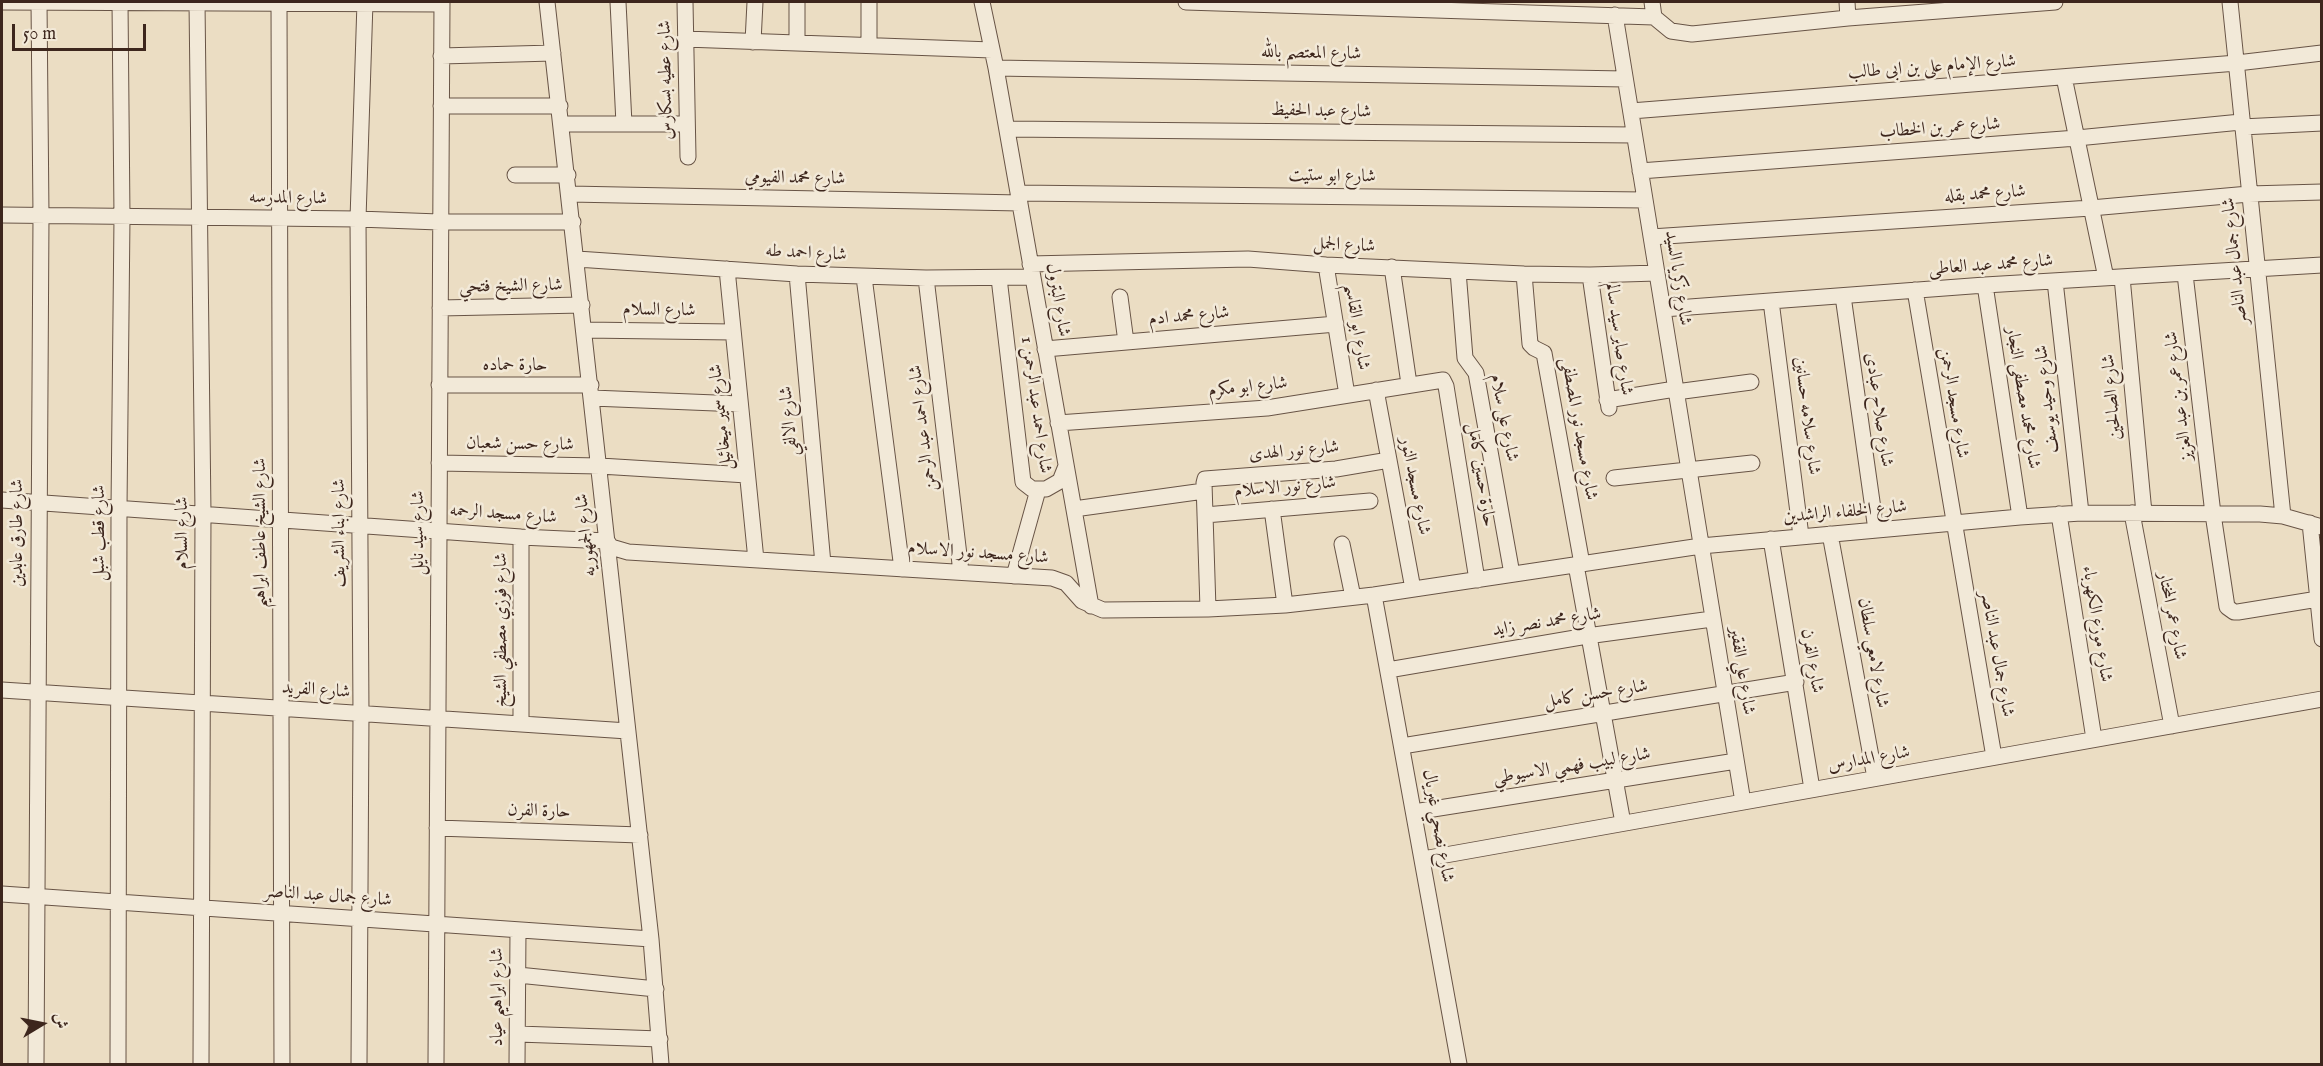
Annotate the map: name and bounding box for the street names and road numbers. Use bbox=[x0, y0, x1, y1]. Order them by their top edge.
street label: شارع عطيه بسكارس bbox=[655, 20, 679, 140]
street label: شارع المعتصم بالله bbox=[1261, 42, 1361, 66]
street label: شارع الإمام على بن ابى طالب bbox=[1847, 51, 2017, 85]
street label: شارع عبد الحفيظ bbox=[1271, 100, 1371, 124]
street label: شارع عمر بن الخطاب bbox=[1879, 114, 2001, 144]
street label: شارع ابو ستيت bbox=[1288, 165, 1376, 189]
street label: شارع محمد الفيومي bbox=[744, 167, 846, 191]
street label: شارع محمد بقله bbox=[1944, 181, 2026, 209]
street label: شارع المدرسه bbox=[249, 188, 327, 210]
street label: شارع جمال عبد الناصر bbox=[2219, 196, 2253, 326]
street label: شارع زكريا السيد bbox=[1659, 229, 1695, 327]
street label: شارع الجمل bbox=[1312, 234, 1376, 258]
street label: شارع احمد طه bbox=[765, 241, 847, 267]
street label: شارع محمد عبد العاطى bbox=[1928, 251, 2054, 281]
street label: شارع البترول bbox=[1040, 261, 1074, 339]
street label: شارع الشيخ فتحي bbox=[459, 275, 563, 299]
street label: شارع صابر سيد سالم bbox=[1599, 281, 1637, 397]
street label: شارع ابو القاسم bbox=[1339, 282, 1373, 372]
street label: شارع السلام bbox=[622, 300, 696, 322]
street label: شارع محمد ادم bbox=[1148, 303, 1230, 331]
street label: شارع محمد مصطفى النجار bbox=[2000, 326, 2044, 470]
street label: شارع عمر بن عبد العزيز bbox=[2161, 330, 2199, 462]
street label: شارع احمد عبد الرحمن 1 bbox=[1015, 335, 1055, 475]
street label: شارع وحيد يوسف bbox=[2032, 344, 2064, 454]
street label: شارع مسجد الرحمن bbox=[1934, 346, 1972, 460]
street label: شارع صلاح عبادى bbox=[1859, 352, 1897, 468]
street label: شارع الصالحين bbox=[2098, 353, 2128, 441]
street label: حارة حماده bbox=[483, 355, 547, 377]
street label: شارع مسجد نور المصطفى bbox=[1555, 356, 1601, 502]
street label: شارع سلامه حسانين bbox=[1788, 356, 1824, 476]
street label: شارع سمير ميخائيل bbox=[706, 363, 738, 471]
street label: شارع احمد عبد الرحمن bbox=[906, 364, 942, 492]
street label: شارع على سلام bbox=[1484, 372, 1522, 464]
street label: شارع ابو مكرم bbox=[1207, 373, 1289, 403]
street label: شارع الالفي bbox=[776, 385, 804, 457]
street label: حارة حسين كامل bbox=[1461, 421, 1499, 529]
street label: شارع حسن شعبان bbox=[466, 433, 574, 457]
street label: شارع مسجد النور bbox=[1394, 435, 1434, 537]
street label: شارع نور الهدى bbox=[1248, 437, 1340, 467]
street label: شارع الشيخ عاطف ابراهيم bbox=[250, 458, 272, 608]
street label: شارع نور الاسلام bbox=[1233, 473, 1337, 503]
street label: شارع ابناء الشريف bbox=[329, 478, 351, 588]
street label: شارع طارق عابدين bbox=[7, 479, 29, 587]
street label: شارع قطب شبل bbox=[89, 485, 111, 581]
street label: شارع سيد نايل bbox=[408, 491, 430, 575]
street label: شارع الجمهوريه bbox=[572, 492, 602, 578]
street label: شارع السلام bbox=[172, 496, 194, 570]
street label: شارع الخلفاء الراشدين bbox=[1782, 497, 1908, 529]
street label: شارع مسجد الرحمه bbox=[449, 500, 557, 530]
street label: شارع مسجد نور الاسلام bbox=[907, 538, 1049, 570]
street label: شارع فوزي مصطفي الشيخ bbox=[491, 553, 513, 707]
street label: شارع موزع الكهرباء bbox=[2076, 564, 2116, 684]
street label: شارع عمر المختار bbox=[2152, 570, 2190, 662]
street label: شارع جمال عبد الناصر bbox=[1974, 589, 2018, 719]
street label: شارع لامعي سلطان bbox=[1852, 596, 1892, 710]
street label: شارع محمد نصر زايد bbox=[1491, 604, 1603, 642]
street label: شارع علي الفقير bbox=[1723, 626, 1759, 716]
street label: شارع الفرن bbox=[1795, 627, 1827, 695]
street label: شارع حسن كامل bbox=[1543, 676, 1649, 714]
street label: شارع الفريد bbox=[281, 678, 351, 704]
street label: شارع المدارس bbox=[1826, 742, 1912, 778]
street label: شارع لبيب فهمي الاسيوطي bbox=[1492, 744, 1652, 790]
street label: شارع نصحي غبريال bbox=[1416, 768, 1458, 884]
street label: حارة الفرن bbox=[507, 800, 571, 824]
street label: شارع جمال عبد الناصر bbox=[264, 882, 392, 912]
street label: شارع ابراهيم عياد bbox=[487, 948, 509, 1046]

